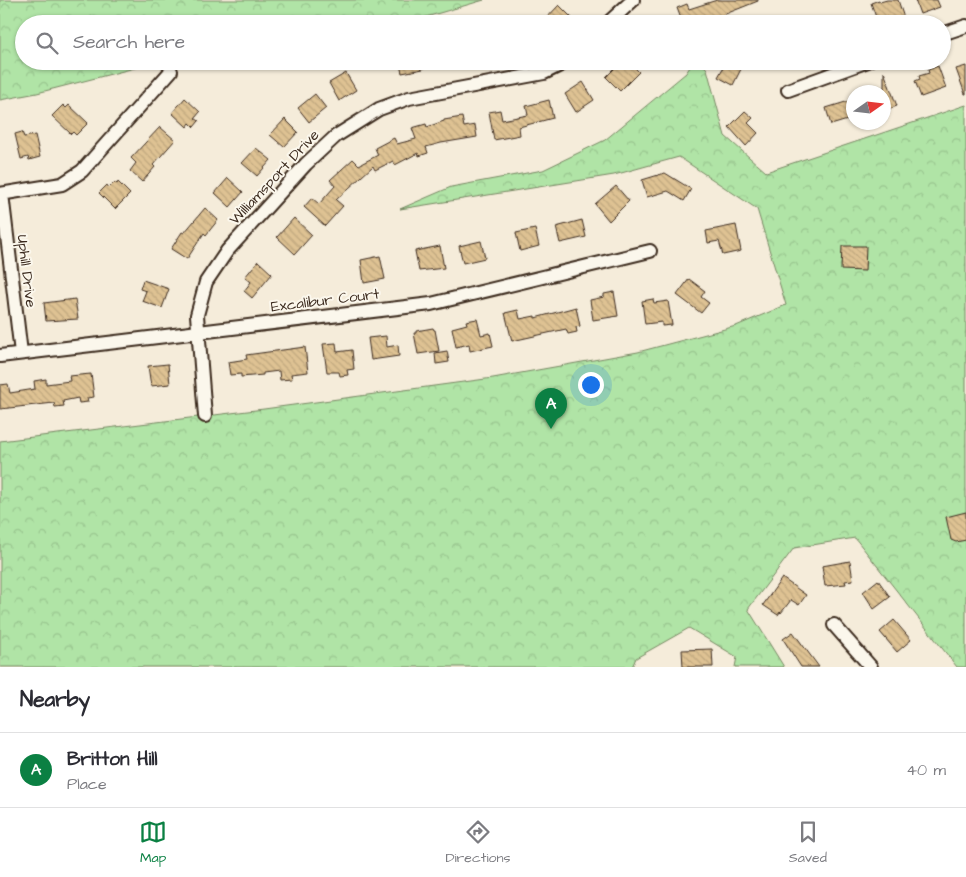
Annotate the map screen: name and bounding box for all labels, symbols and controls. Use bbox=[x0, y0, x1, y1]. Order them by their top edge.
search box bbox=[15, 15, 951, 70]
icon: search bbox=[33, 29, 61, 57]
text: Search here bbox=[73, 29, 185, 56]
north arrow bbox=[846, 85, 891, 130]
street label: Williamsport Drive bbox=[225, 125, 324, 230]
street label: Uphill Drive bbox=[12, 233, 41, 309]
street label: Excalibur Court bbox=[270, 283, 380, 318]
your location bbox=[578, 372, 604, 398]
pin: A bbox=[535, 388, 567, 429]
text: Nearby bbox=[20, 685, 90, 714]
text: Britton Hill bbox=[67, 746, 157, 773]
text: A bbox=[31, 759, 41, 781]
text: 40 m bbox=[906, 759, 946, 781]
text: Place bbox=[67, 773, 107, 795]
tab: Map bbox=[139, 818, 167, 868]
tab: Directions bbox=[445, 818, 510, 868]
tab: Saved bbox=[789, 818, 827, 868]

